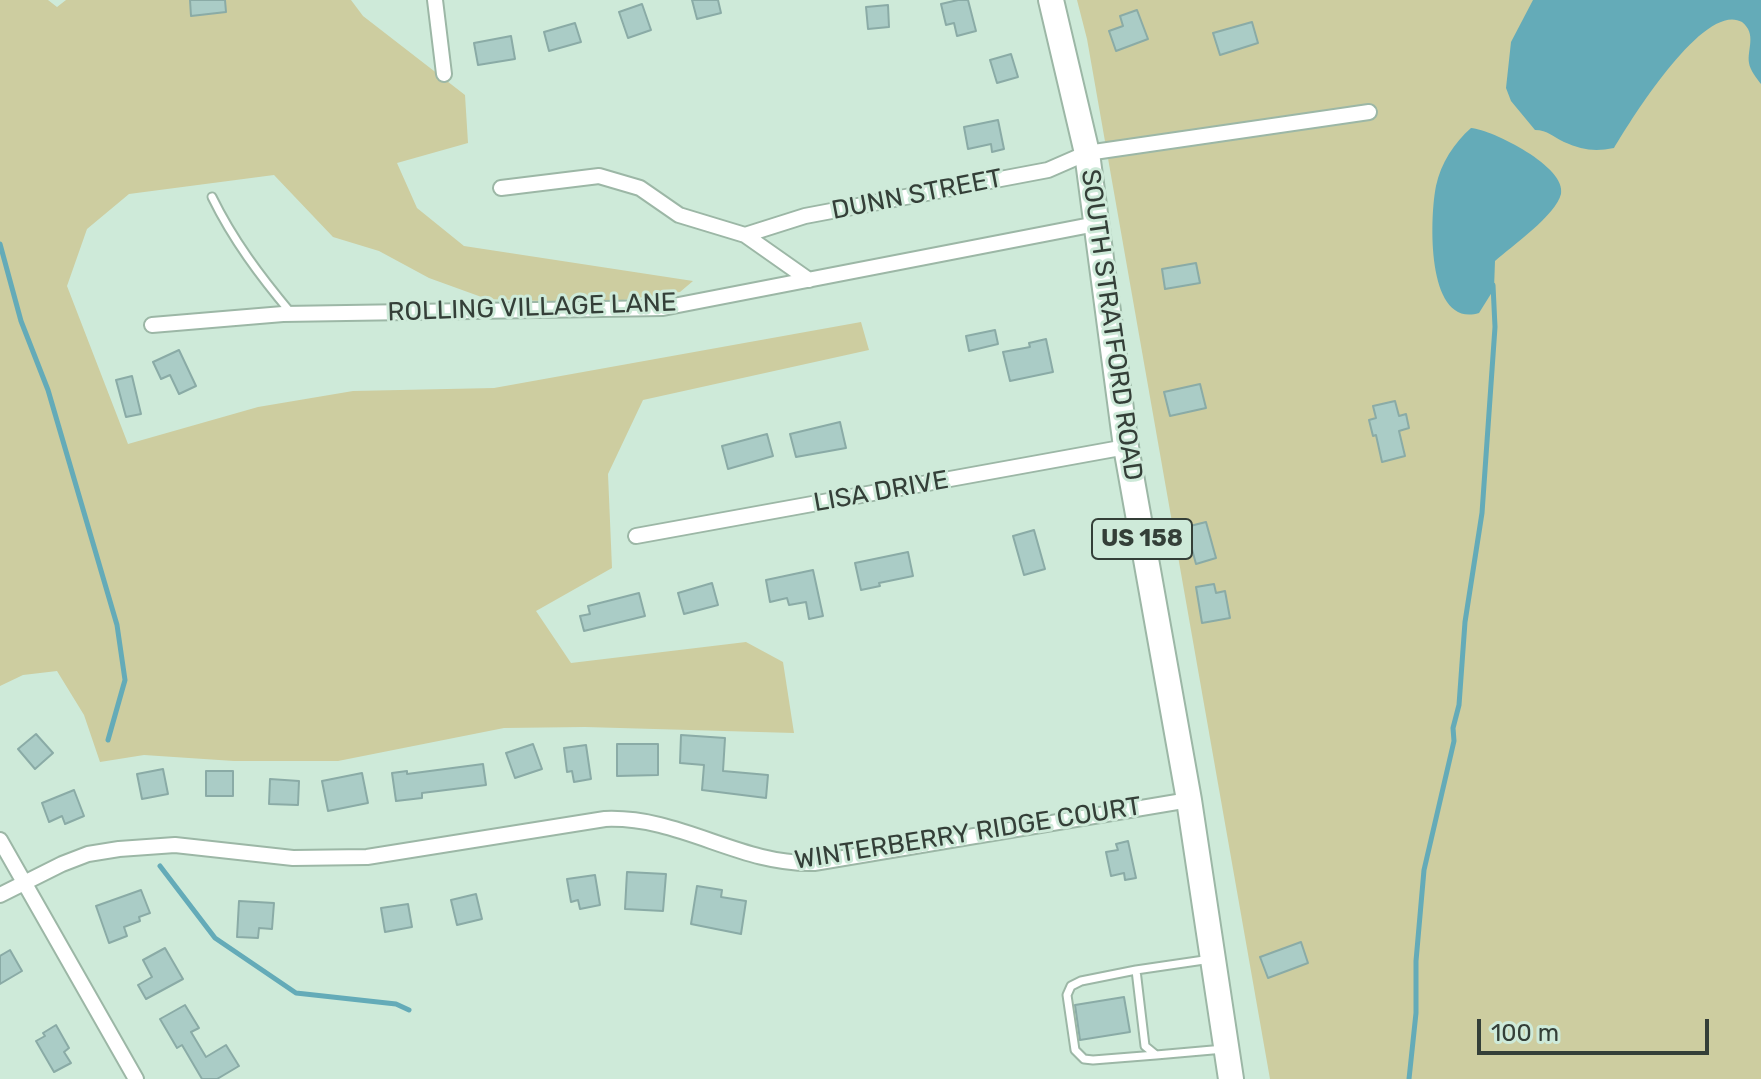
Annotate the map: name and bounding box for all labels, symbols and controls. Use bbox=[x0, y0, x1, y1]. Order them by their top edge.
street label: DUNN STREET bbox=[829, 163, 1005, 227]
street label: SOUTH STRATFORD ROAD bbox=[1074, 167, 1148, 483]
street label: ROLLING VILLAGE LANE bbox=[387, 287, 677, 329]
street label: LISA DRIVE bbox=[811, 465, 951, 519]
road number: US 158 bbox=[1092, 519, 1192, 559]
street label: WINTERBERRY RIDGE COURT bbox=[792, 791, 1144, 877]
scale bar bbox=[1481, 1003, 1713, 1053]
text: 100 m bbox=[1491, 1019, 1559, 1047]

